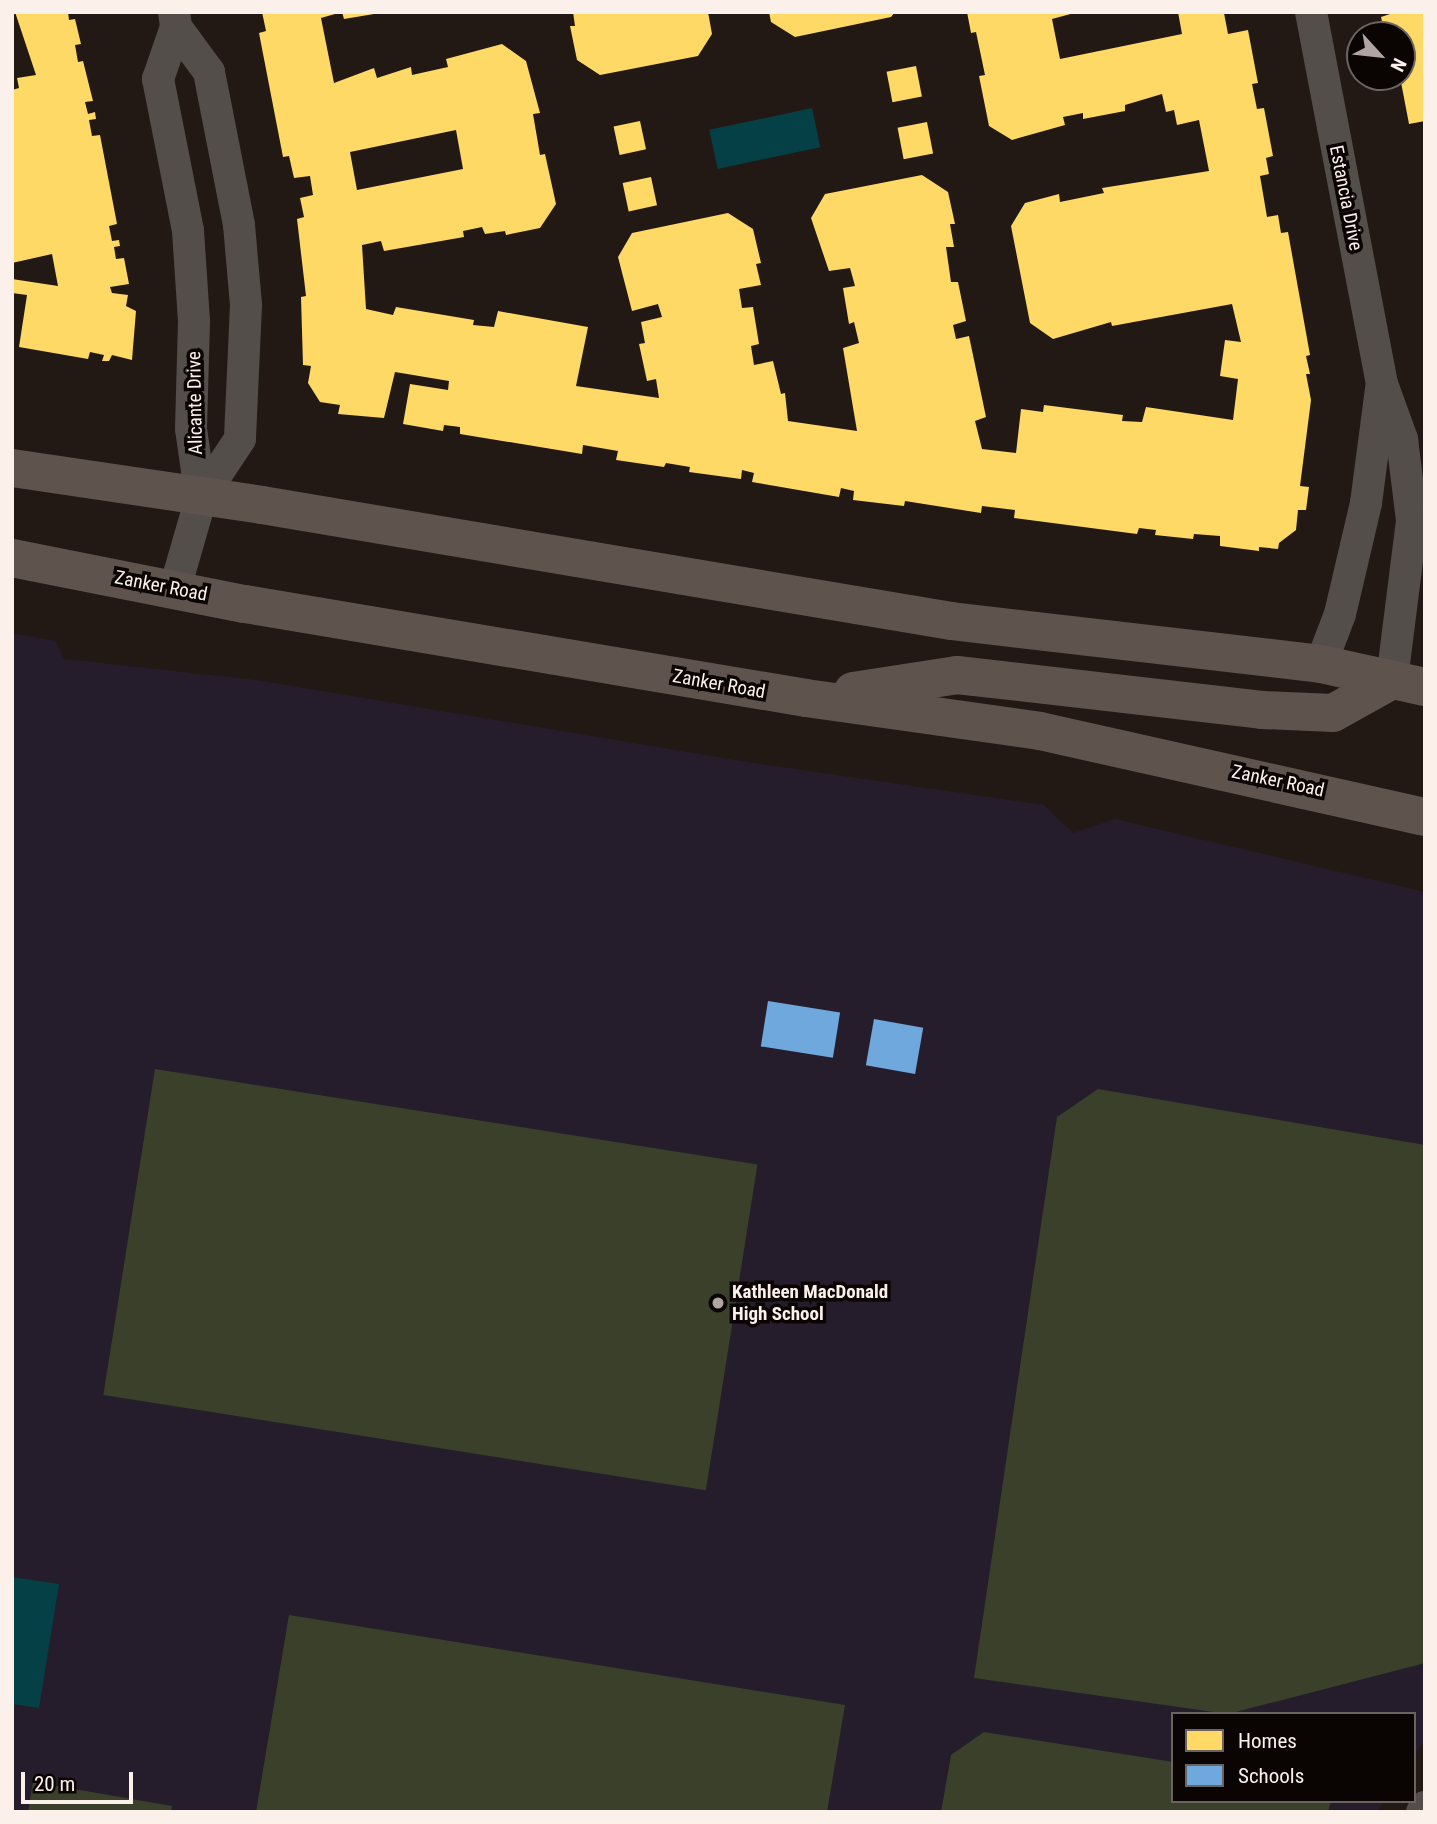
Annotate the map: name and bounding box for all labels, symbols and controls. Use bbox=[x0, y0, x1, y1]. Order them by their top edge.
north arrow bbox=[1346, 21, 1416, 91]
text: N bbox=[1385, 54, 1411, 75]
street label: Estancia Drive bbox=[1325, 144, 1367, 252]
street label: Alicante Drive bbox=[183, 351, 207, 455]
street label: Zanker Road bbox=[113, 566, 209, 606]
street label: Zanker Road bbox=[671, 665, 767, 703]
street label: Zanker Road bbox=[1230, 760, 1326, 802]
place label: Kathleen MacDonald High School bbox=[732, 1281, 888, 1325]
marker: Kathleen MacDonald High School bbox=[710, 1295, 726, 1311]
legend bbox=[1171, 1712, 1416, 1803]
text: Homes bbox=[1238, 1729, 1297, 1753]
scale bar bbox=[24, 1758, 136, 1802]
text: Schools bbox=[1238, 1764, 1304, 1788]
text: 20 m bbox=[34, 1772, 75, 1796]

